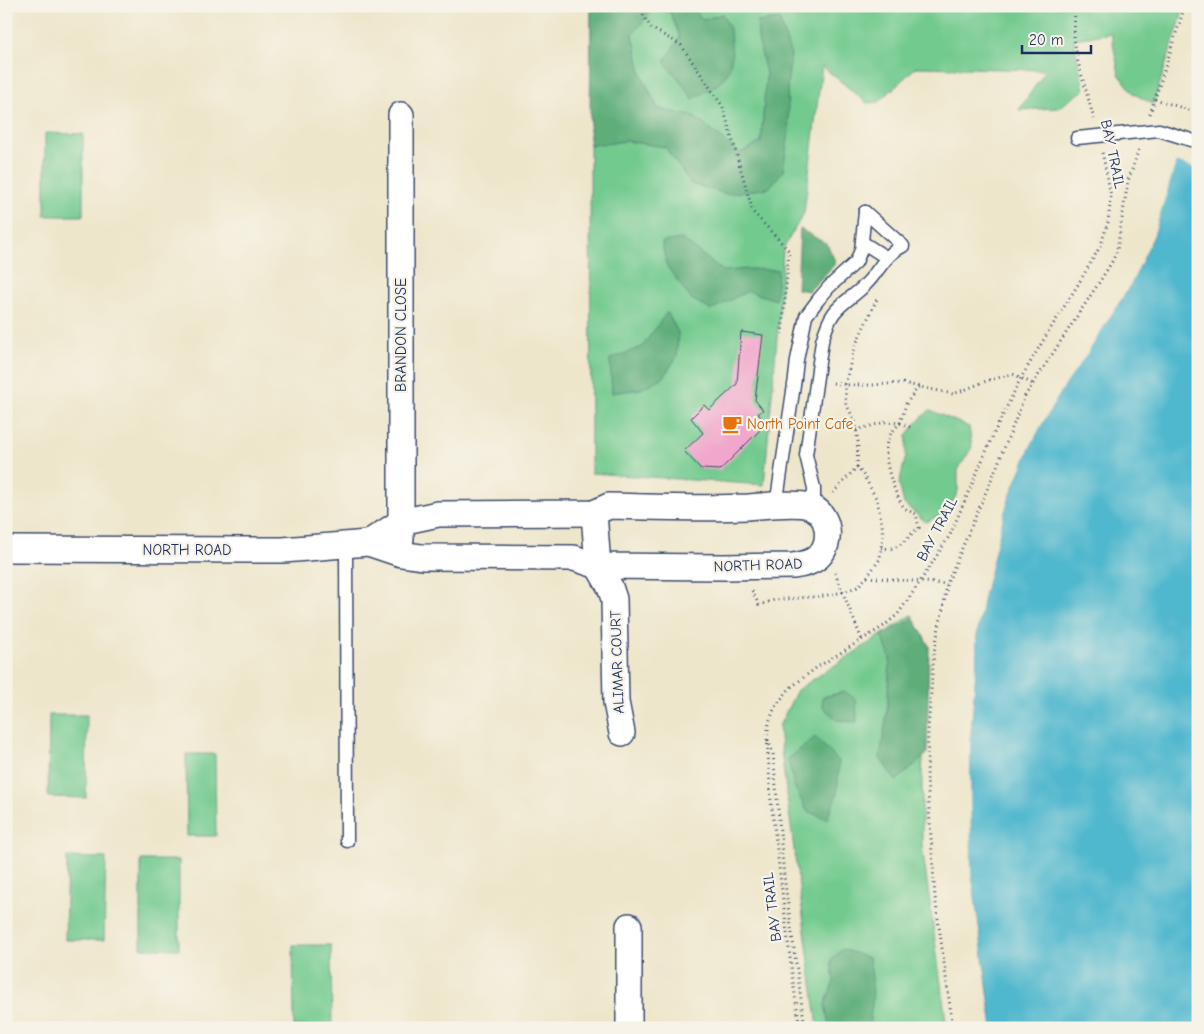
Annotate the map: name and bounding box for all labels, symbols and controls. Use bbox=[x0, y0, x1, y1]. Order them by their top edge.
scale bar bbox=[1022, 22, 1090, 54]
text: 20 m bbox=[1029, 31, 1063, 49]
street label: BAY TRAIL bbox=[1097, 118, 1129, 191]
street label: BRANDON CLOSE bbox=[392, 278, 410, 392]
cafe icon: North Point Cafe bbox=[721, 413, 743, 435]
place label: North Point Cafe bbox=[747, 415, 854, 433]
street label: BAY TRAIL bbox=[913, 493, 962, 564]
street label: NORTH ROAD bbox=[143, 541, 231, 559]
street label: NORTH ROAD bbox=[713, 554, 803, 576]
street label: ALIMAR COURT bbox=[606, 610, 628, 714]
street label: BAY TRAIL bbox=[759, 871, 785, 943]

